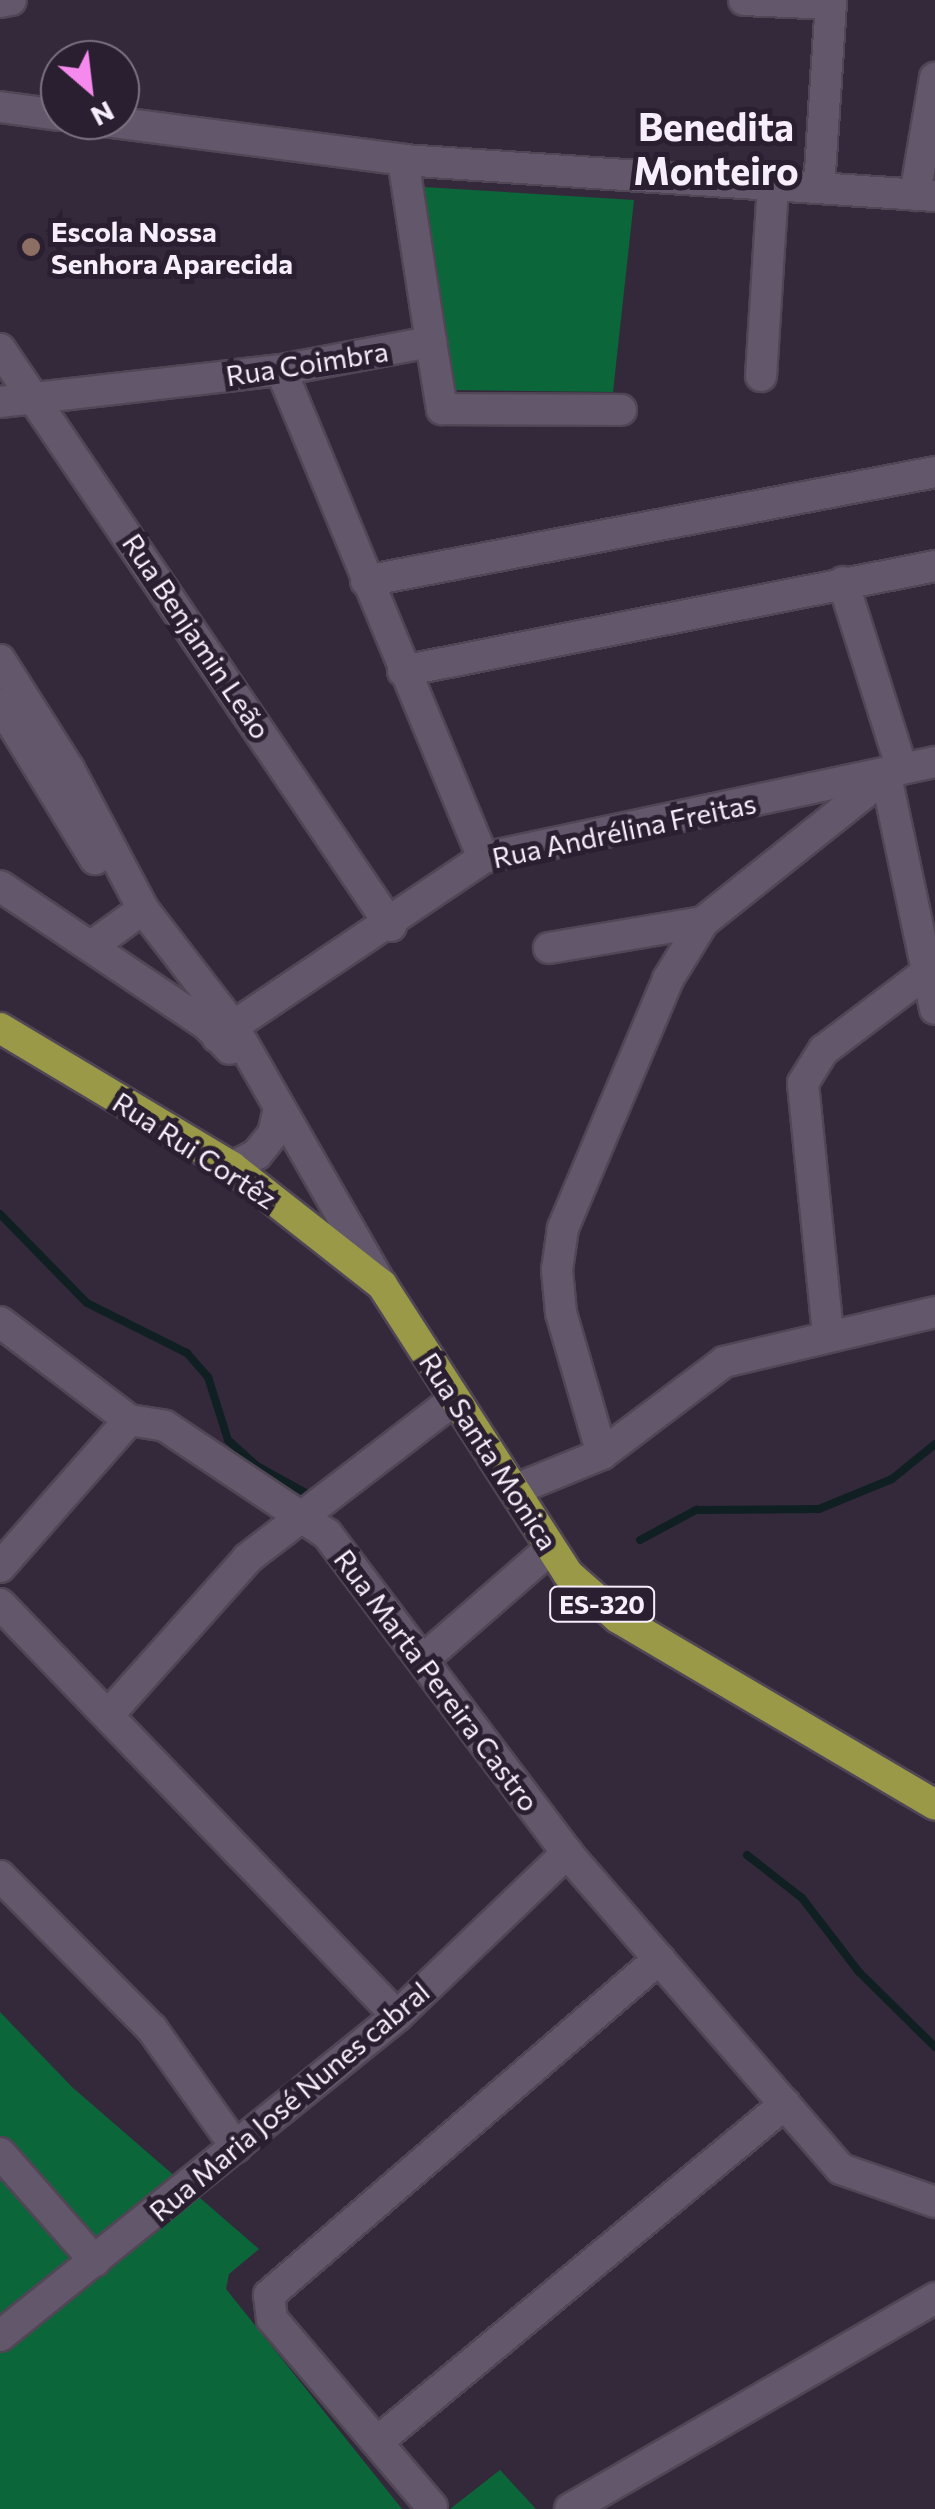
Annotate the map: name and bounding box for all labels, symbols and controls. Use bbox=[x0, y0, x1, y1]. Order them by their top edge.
north arrow bbox=[40, 40, 140, 140]
text: N bbox=[86, 95, 120, 135]
district label: Benedita Monteiro bbox=[633, 103, 799, 192]
place label: Escola Nossa Senhora Aparecida bbox=[51, 214, 293, 280]
marker: Escola Nossa Senhora Aparecida bbox=[20, 236, 42, 258]
street label: Rua Coimbra bbox=[223, 334, 391, 392]
street label: Rua Benjamin Leão bbox=[116, 527, 278, 745]
street label: Rua Andrélina Freitas bbox=[489, 786, 759, 874]
street label: Rua Rui Cortêz bbox=[107, 1085, 283, 1215]
street label: Rua Santa Monica bbox=[413, 1346, 565, 1556]
street label: Rua Marta Pereira Castro bbox=[328, 1543, 546, 1817]
road number: ES-320 bbox=[547, 1584, 657, 1624]
street label: Rua Maria José Nunes cabral bbox=[142, 1974, 436, 2228]

